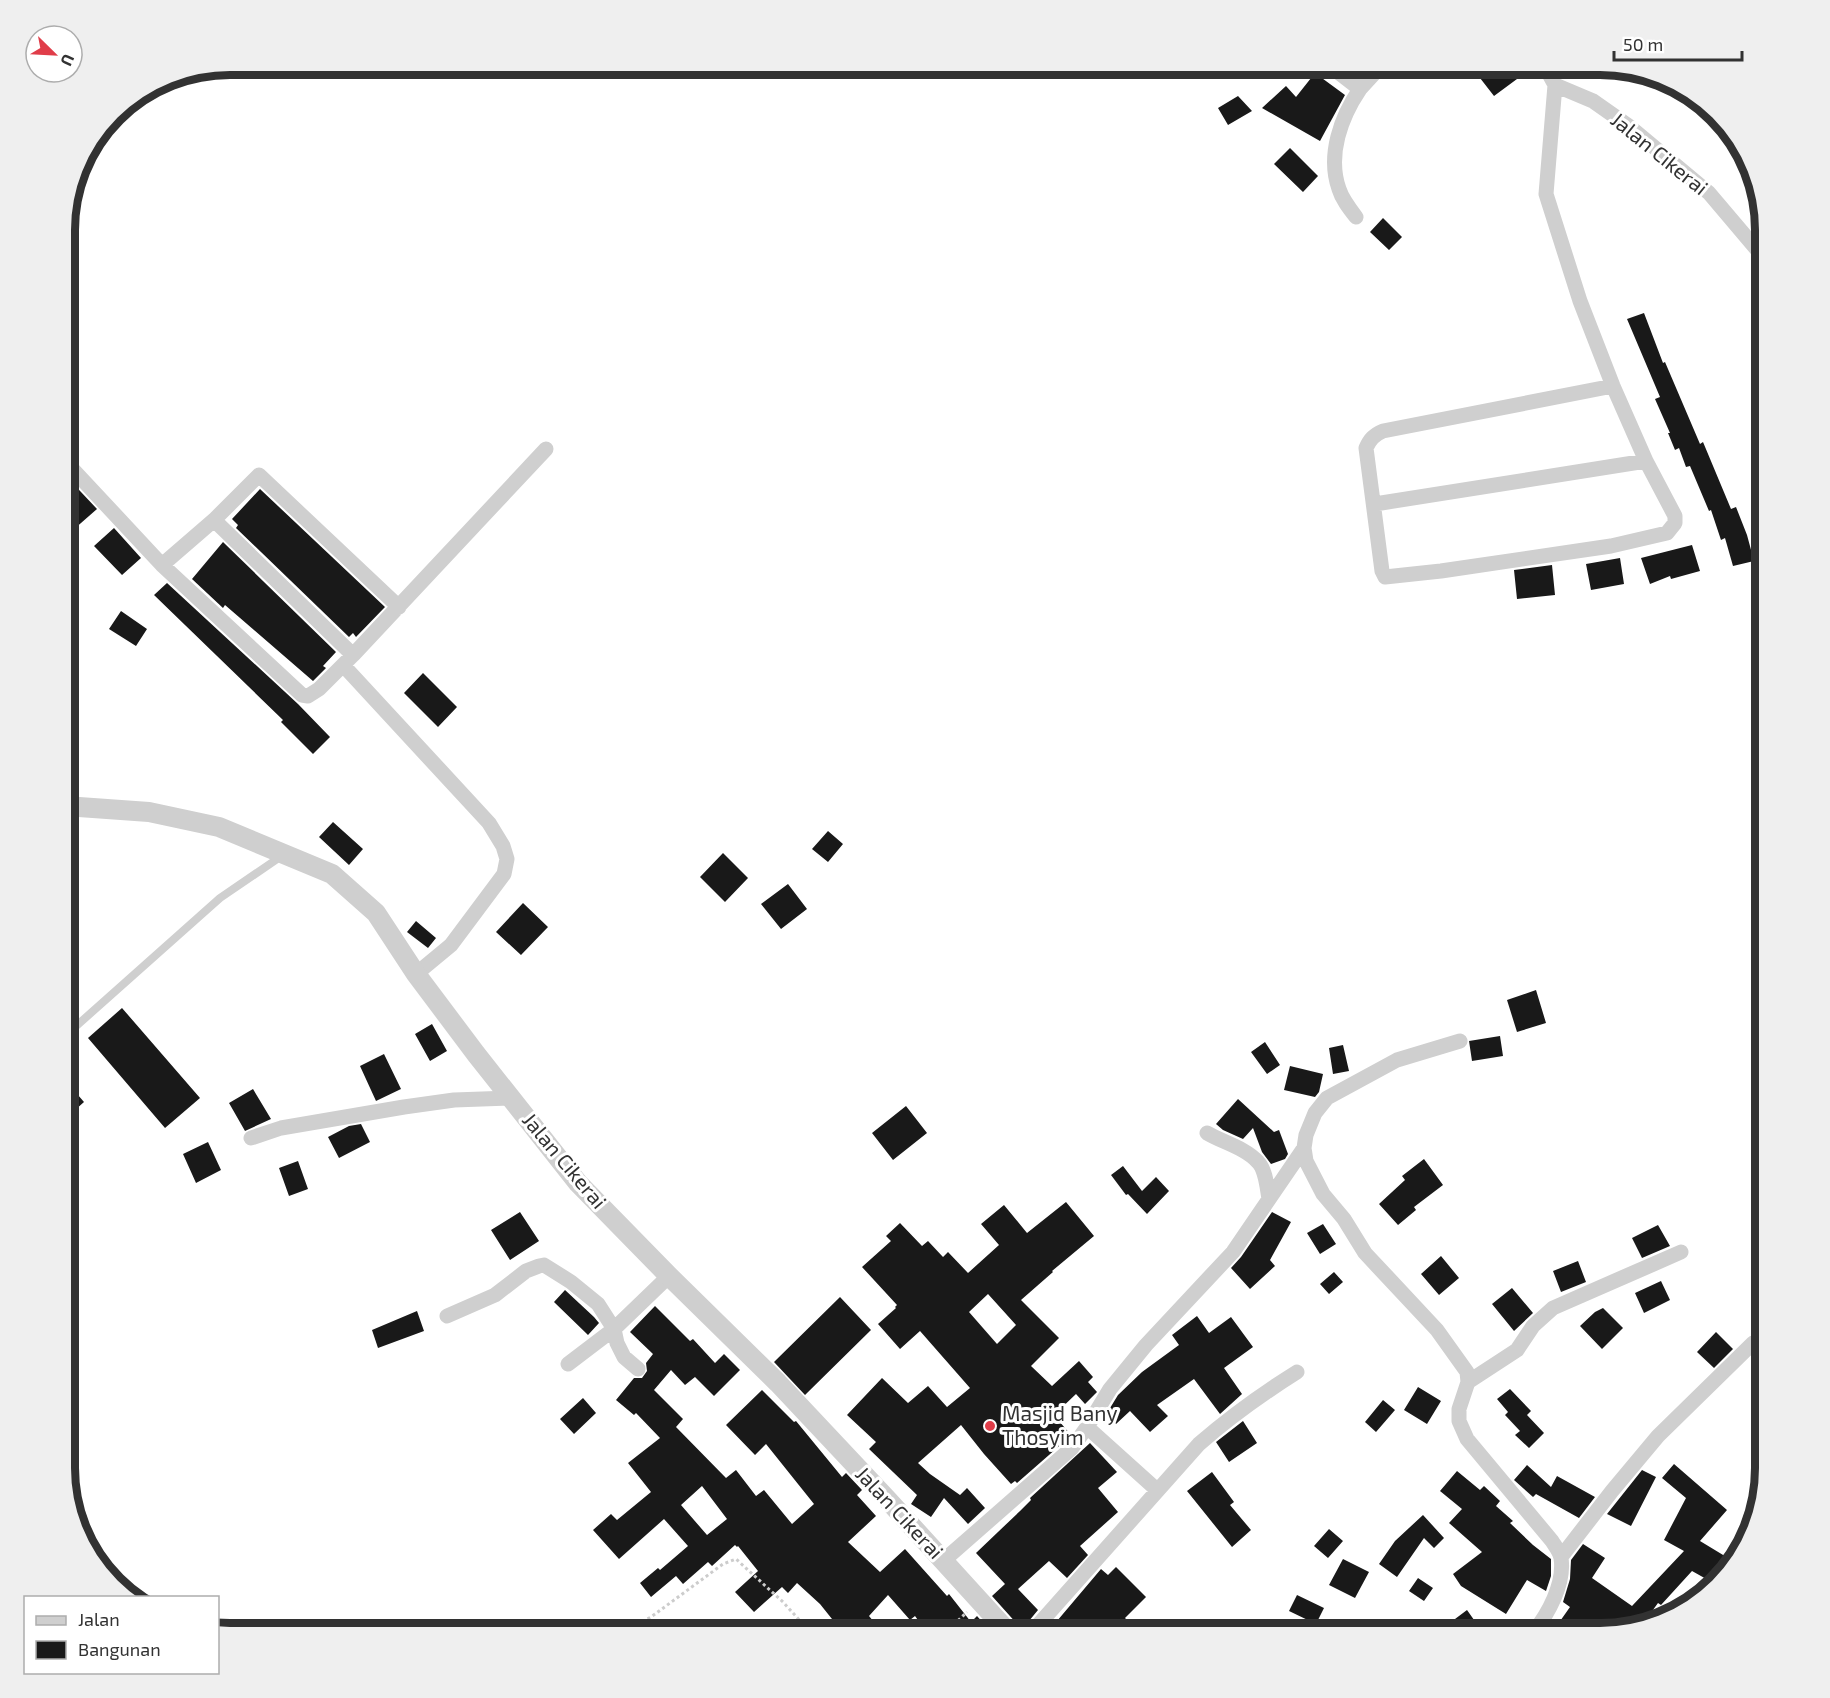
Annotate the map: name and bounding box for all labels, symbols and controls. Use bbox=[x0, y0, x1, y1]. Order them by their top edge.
north arrow bbox=[24, 24, 84, 84]
scale bar bbox=[1614, 24, 1742, 62]
text: 50 m bbox=[1623, 33, 1663, 55]
text: U bbox=[57, 51, 79, 69]
street label: Jalan Cikerai bbox=[1606, 106, 1713, 199]
street label: Jalan Cikerai bbox=[518, 1107, 612, 1213]
place label: Masjid Bany Thosyim bbox=[1002, 1400, 1118, 1449]
marker: Masjid Bany Thosyim bbox=[983, 1419, 997, 1433]
street label: Jalan Cikerai bbox=[851, 1461, 949, 1563]
legend bbox=[24, 1596, 219, 1674]
text: Jalan bbox=[78, 1608, 120, 1630]
text: Bangunan bbox=[78, 1638, 161, 1660]

